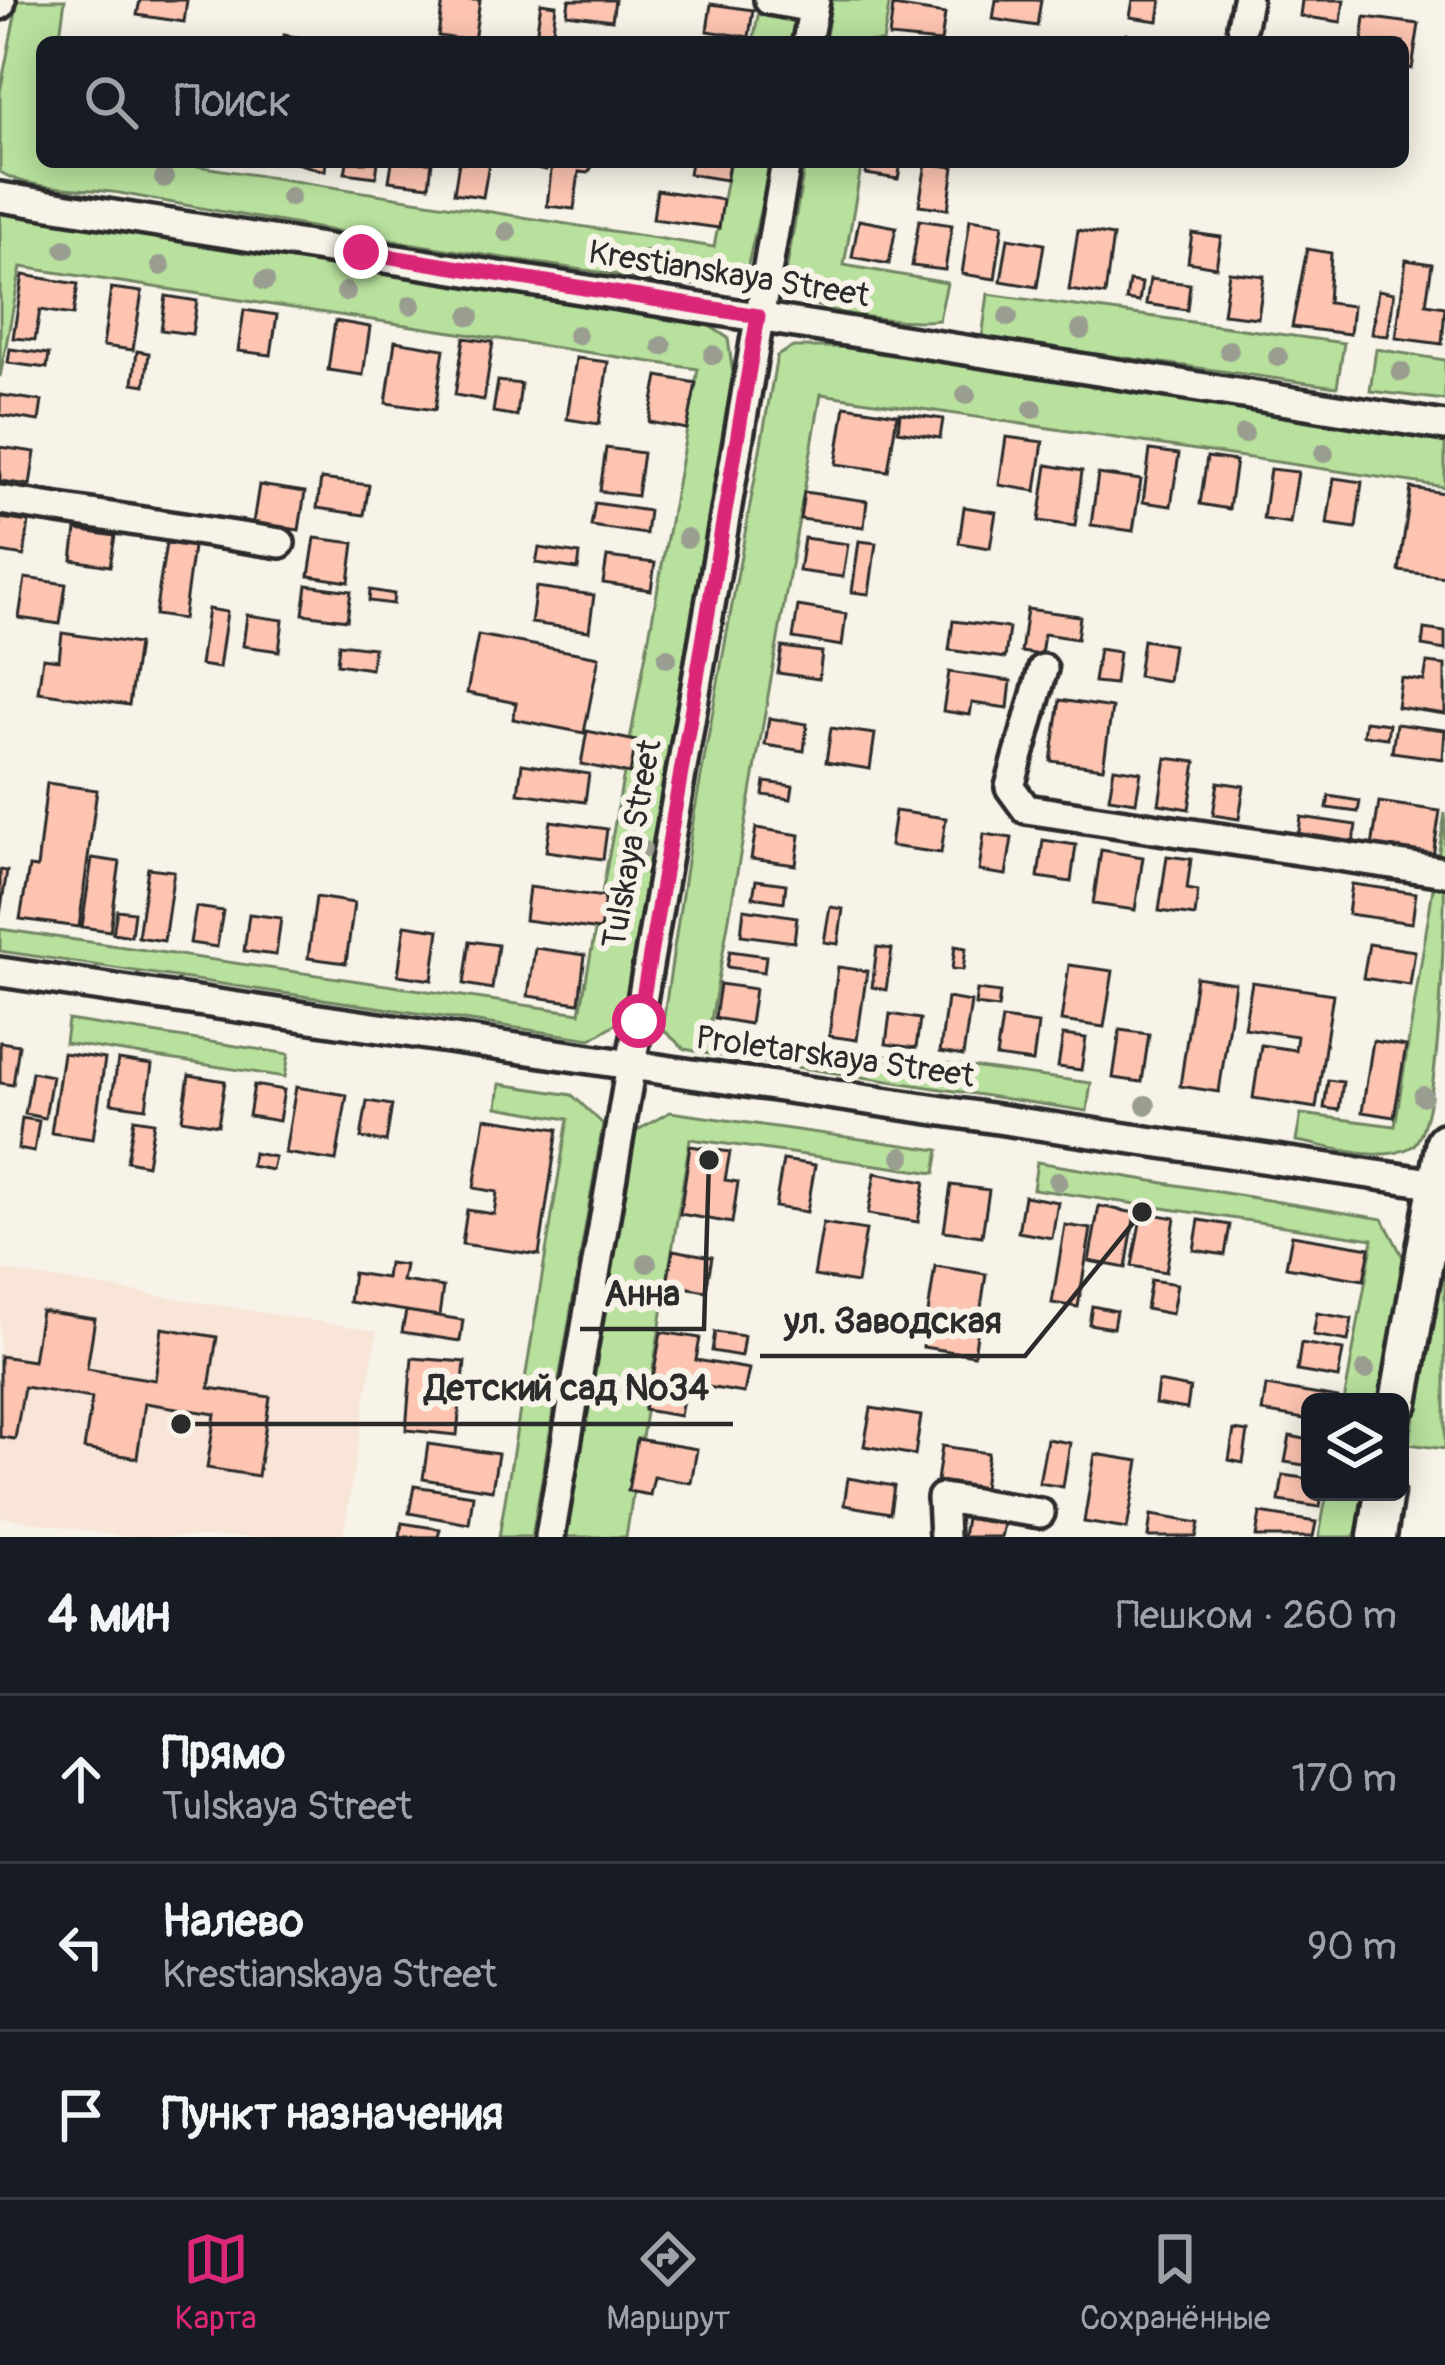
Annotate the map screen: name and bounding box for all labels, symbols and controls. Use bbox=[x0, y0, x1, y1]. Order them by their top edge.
search box bbox=[36, 36, 1409, 168]
icon: search bbox=[78, 69, 144, 135]
text: Поиск bbox=[174, 74, 291, 130]
route end bbox=[334, 225, 388, 279]
street label: Krestianskaya Street bbox=[586, 232, 873, 317]
street label: Tulskaya Street bbox=[593, 735, 671, 952]
route start bbox=[612, 994, 666, 1048]
street label: Proletarskaya Street bbox=[693, 1017, 978, 1097]
callout: Анна bbox=[580, 1257, 704, 1329]
text: Анна bbox=[604, 1272, 680, 1317]
callout: ул. Заводская bbox=[760, 1284, 1025, 1356]
text: ул. Заводская bbox=[783, 1299, 1002, 1344]
callout: Детский сад №34 bbox=[400, 1352, 733, 1424]
text: Детский сад №34 bbox=[423, 1366, 709, 1411]
map controls bbox=[1301, 1393, 1409, 1501]
button: layers bbox=[1301, 1393, 1409, 1501]
text: 4 мин bbox=[48, 1583, 170, 1647]
text: Пешком · 260 m bbox=[1116, 1591, 1397, 1640]
text: Прямо bbox=[162, 1726, 285, 1782]
icon: ahead bbox=[48, 1746, 114, 1812]
text: 170 m bbox=[1291, 1754, 1397, 1803]
text: Tulskaya Street bbox=[162, 1782, 412, 1831]
text: Налево bbox=[162, 1894, 304, 1950]
icon: left bbox=[48, 1914, 114, 1980]
text: 90 m bbox=[1307, 1922, 1397, 1971]
text: Krestianskaya Street bbox=[162, 1950, 497, 1999]
icon: arrive bbox=[48, 2082, 114, 2148]
text: Пункт назначения bbox=[162, 2087, 503, 2143]
tab: Карта bbox=[175, 2226, 257, 2339]
tab: Маршрут bbox=[606, 2226, 730, 2339]
tab: Сохранённые bbox=[1080, 2226, 1270, 2339]

